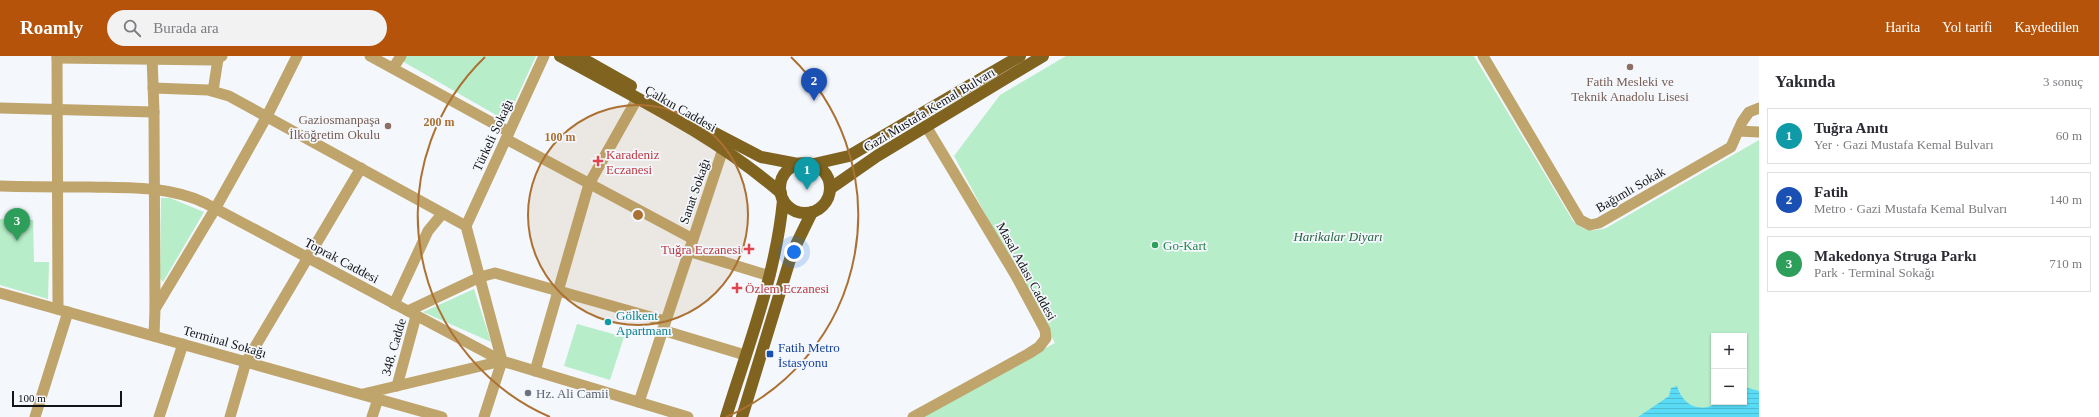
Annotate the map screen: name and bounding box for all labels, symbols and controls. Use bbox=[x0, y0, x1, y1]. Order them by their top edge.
search box bbox=[107, 10, 387, 46]
text: Roamly bbox=[20, 17, 83, 38]
icon: search bbox=[121, 17, 143, 39]
text: Burada ara bbox=[153, 20, 219, 36]
text: Harita bbox=[1885, 20, 1920, 35]
text: Yol tarifi bbox=[1942, 20, 1992, 35]
text: Kaydedilen bbox=[2014, 20, 2079, 35]
marker: Fatih Mesleki ve Teknik Anadolu Lisesi bbox=[1625, 62, 1635, 72]
street label: Gazi Mustafa Kemal Bulvarı bbox=[861, 64, 998, 155]
pin: 2 bbox=[801, 68, 827, 101]
text: Yakında bbox=[1775, 72, 1835, 91]
place label: Fatih Mesleki ve Teknik Anadolu Lisesi bbox=[1571, 74, 1689, 104]
text: 3 sonuç bbox=[2043, 74, 2083, 89]
street label: Çalkın Caddesi bbox=[642, 82, 719, 135]
street label: Türkeli Sokağı bbox=[469, 97, 516, 174]
place label: Gaziosmanpaşa İlköğretim Okulu bbox=[289, 112, 380, 142]
text: 200 m bbox=[424, 115, 455, 129]
text: Tuğra Anıtı bbox=[1814, 120, 1888, 136]
marker: Gaziosmanpaşa İlköğretim Okulu bbox=[383, 121, 393, 131]
text: 1 bbox=[1786, 128, 1792, 143]
text: 60 m bbox=[2056, 128, 2082, 143]
text: 100 m bbox=[545, 130, 576, 144]
text: Yer · Gazi Mustafa Kemal Bulvarı bbox=[1814, 137, 1994, 152]
place label: Karadeniz Eczanesi bbox=[606, 147, 660, 177]
marker: Karadeniz Eczanesi bbox=[593, 156, 603, 166]
street label: Sanat Sokağı bbox=[676, 156, 713, 226]
pin: 1 bbox=[794, 157, 820, 190]
street label: Bağımlı Sokak bbox=[1593, 163, 1668, 215]
text: Fatih bbox=[1814, 184, 1848, 200]
text: 2 bbox=[1786, 192, 1792, 207]
text: 140 m bbox=[2049, 192, 2082, 207]
text: Metro · Gazi Mustafa Kemal Bulvarı bbox=[1814, 201, 2007, 216]
pin: 3 bbox=[4, 208, 30, 241]
centre of rings bbox=[631, 208, 645, 222]
street label: Masal Adası Caddesi bbox=[993, 220, 1060, 323]
park label: Harikalar Diyarı bbox=[1292, 229, 1383, 244]
street label: Toprak Caddesi bbox=[302, 235, 382, 286]
place label: Go-Kart bbox=[1163, 238, 1207, 253]
marker: Go-Kart bbox=[1150, 240, 1160, 250]
place label: Tuğra Eczanesi bbox=[661, 242, 741, 257]
your location bbox=[784, 242, 804, 262]
marker: Tuğra Eczanesi bbox=[744, 244, 754, 254]
text: Makedonya Struga Parkı bbox=[1814, 248, 1977, 264]
text: 3 bbox=[1786, 256, 1792, 271]
text: 710 m bbox=[2049, 256, 2082, 271]
text: Park · Terminal Sokağı bbox=[1814, 265, 1935, 280]
place label: Özlem Eczanesi bbox=[745, 281, 829, 296]
marker: Özlem Eczanesi bbox=[732, 283, 742, 293]
place label: Gölkent Apartmanı bbox=[616, 308, 672, 338]
street label: 348. Cadde bbox=[378, 316, 409, 378]
marker: Gölkent Apartmanı bbox=[603, 317, 613, 327]
street label: Terminal Sokağı bbox=[181, 322, 269, 361]
map controls bbox=[1711, 333, 1747, 405]
button: + bbox=[1711, 333, 1747, 369]
place label: Fatih Metro İstasyonu bbox=[778, 340, 840, 370]
marker: Fatih Metro İstasyonu bbox=[765, 349, 775, 359]
button: − bbox=[1711, 369, 1747, 405]
place label: Hz. Ali Camii bbox=[536, 386, 609, 401]
marker: Hz. Ali Camii bbox=[523, 388, 533, 398]
scale bar bbox=[12, 389, 122, 408]
text: 100 m bbox=[18, 392, 46, 404]

